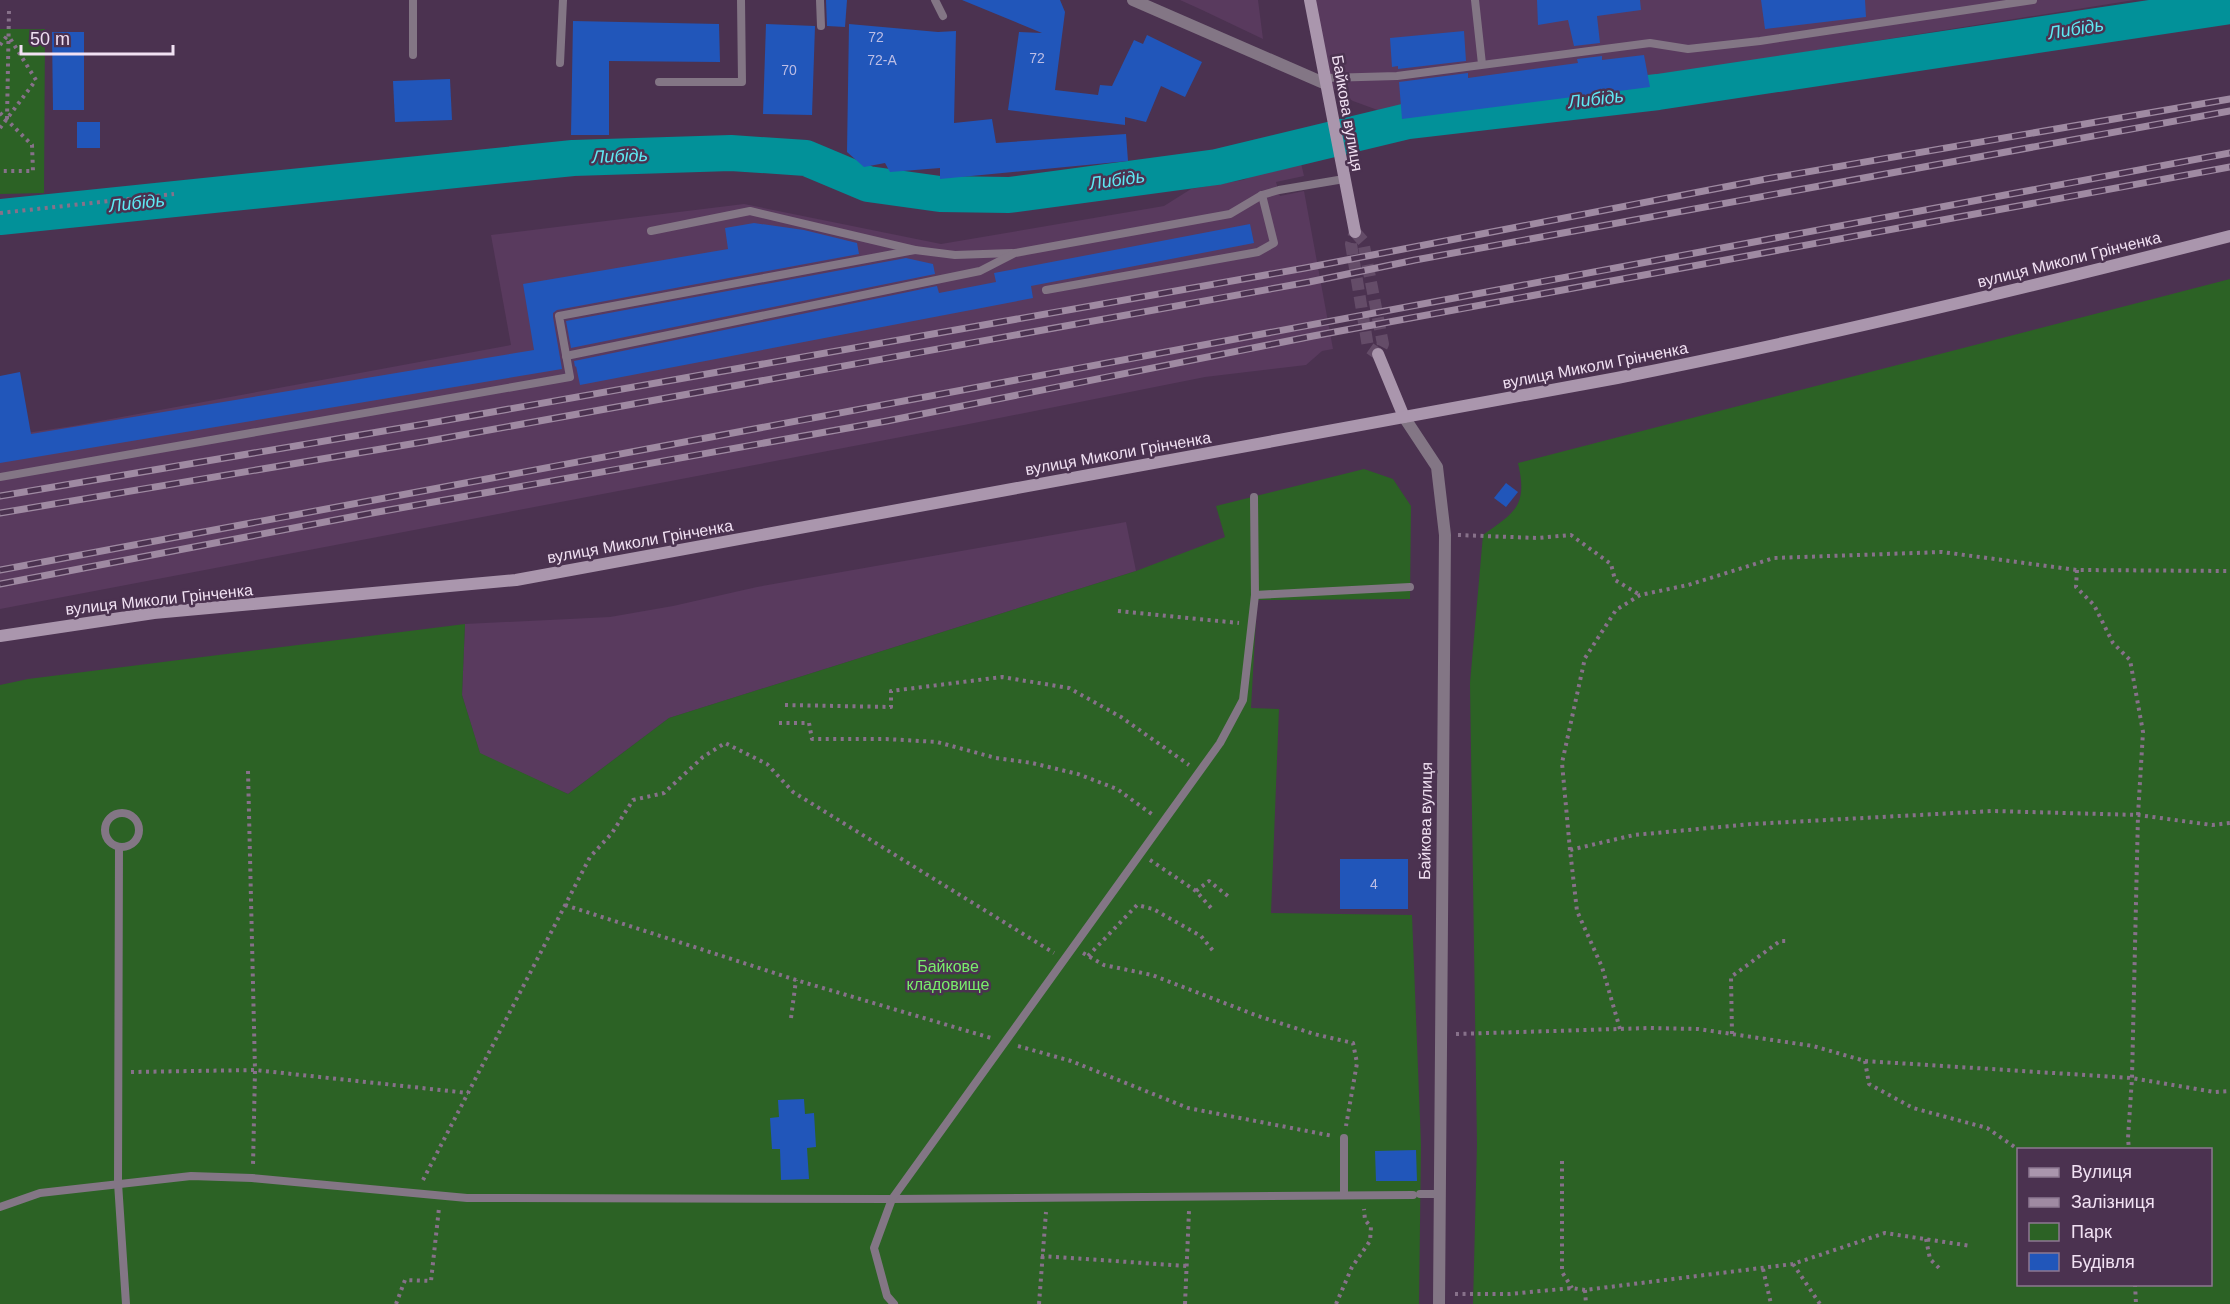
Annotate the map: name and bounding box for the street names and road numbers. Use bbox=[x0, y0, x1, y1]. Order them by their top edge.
street label: Байкова вулиця bbox=[1329, 54, 1366, 173]
street label: вулиця Миколи Грінченка bbox=[1976, 228, 2163, 291]
street label: вулиця Миколи Грінченка bbox=[1501, 339, 1689, 392]
street label: вулиця Миколи Грінченка bbox=[1024, 429, 1212, 478]
street label: вулиця Миколи Грінченка bbox=[546, 517, 734, 566]
street label: вулиця Миколи Грінченка bbox=[64, 581, 254, 618]
street label: Байкова вулиця bbox=[1416, 762, 1435, 880]

